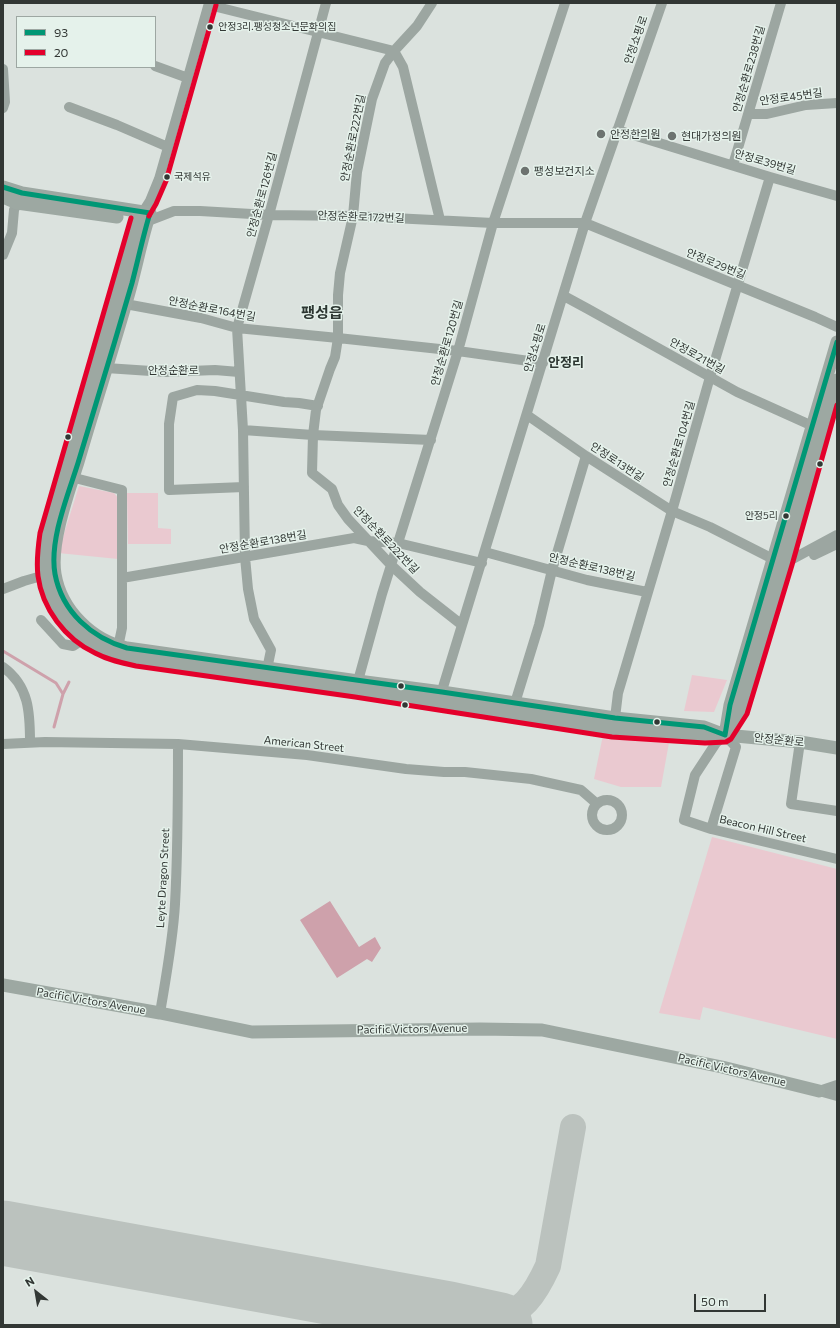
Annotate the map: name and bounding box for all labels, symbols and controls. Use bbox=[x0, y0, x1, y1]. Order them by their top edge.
street label: 안정쇼핑로 bbox=[622, 14, 650, 66]
legend bbox=[16, 16, 156, 68]
place label: 안정3리.팽성청소년문화의집 bbox=[218, 21, 336, 33]
marker: 안정3리.팽성청소년문화의집 bbox=[205, 22, 215, 32]
street label: 안정순환로238번길 bbox=[730, 24, 768, 114]
text: 93 bbox=[54, 25, 68, 39]
text: 20 bbox=[54, 45, 68, 59]
street label: 안정로45번길 bbox=[759, 86, 823, 108]
street label: 안정순환로222번길 bbox=[338, 93, 368, 183]
place label: 안정한의원 bbox=[610, 127, 661, 141]
marker: 안정한의원 bbox=[595, 128, 607, 140]
place label: 현대가정의원 bbox=[681, 129, 742, 143]
marker: 현대가정의원 bbox=[666, 130, 678, 142]
street label: 안정로39번길 bbox=[733, 147, 797, 177]
street label: 안정순환로126번길 bbox=[244, 151, 280, 239]
place label: 팽성보건지소 bbox=[534, 164, 595, 178]
marker: 팽성보건지소 bbox=[519, 165, 531, 177]
place label: 국제석유 bbox=[174, 171, 211, 183]
marker: 국제석유 bbox=[162, 172, 172, 182]
street label: 안정순환로172번길 bbox=[317, 209, 405, 225]
street label: 안정로29번길 bbox=[684, 246, 748, 282]
street label: 안정순환로164번길 bbox=[167, 294, 257, 324]
street label: 안정순환로120번길 bbox=[428, 299, 466, 387]
district label: 팽성읍 bbox=[301, 304, 343, 322]
street label: 안정쇼핑로 bbox=[521, 322, 549, 374]
street label: 안정로21번길 bbox=[667, 335, 727, 377]
district label: 안정리 bbox=[548, 355, 584, 371]
street label: 안정순환로 bbox=[148, 363, 198, 377]
street label: 안정순환로104번길 bbox=[660, 399, 698, 489]
unlabelled marker bbox=[63, 432, 73, 442]
street label: 안정로13번길 bbox=[588, 440, 646, 484]
unlabelled marker bbox=[815, 459, 825, 469]
street label: 안정순환로222번길 bbox=[350, 503, 422, 577]
place label: 안정5리 bbox=[745, 510, 778, 522]
marker: 안정5리 bbox=[781, 511, 791, 521]
street label: 안정순환로138번길 bbox=[218, 528, 308, 556]
street label: 안정순환로138번길 bbox=[547, 551, 637, 583]
unlabelled marker bbox=[396, 681, 406, 691]
unlabelled marker bbox=[400, 700, 410, 710]
unlabelled marker bbox=[652, 717, 662, 727]
street label: 안정순환로 bbox=[753, 731, 805, 749]
street label: American Street bbox=[263, 733, 345, 755]
street label: Beacon Hill Street bbox=[718, 813, 808, 845]
street label: Leyte Dragon Street bbox=[154, 828, 172, 928]
street label: Pacific Victors Avenue bbox=[35, 985, 147, 1017]
street label: Pacific Victors Avenue bbox=[357, 1021, 467, 1037]
street label: Pacific Victors Avenue bbox=[677, 1051, 787, 1089]
north arrow bbox=[16, 1272, 56, 1312]
text: N bbox=[23, 1274, 36, 1289]
scale bar bbox=[696, 1286, 768, 1312]
text: 50 m bbox=[701, 1294, 729, 1308]

